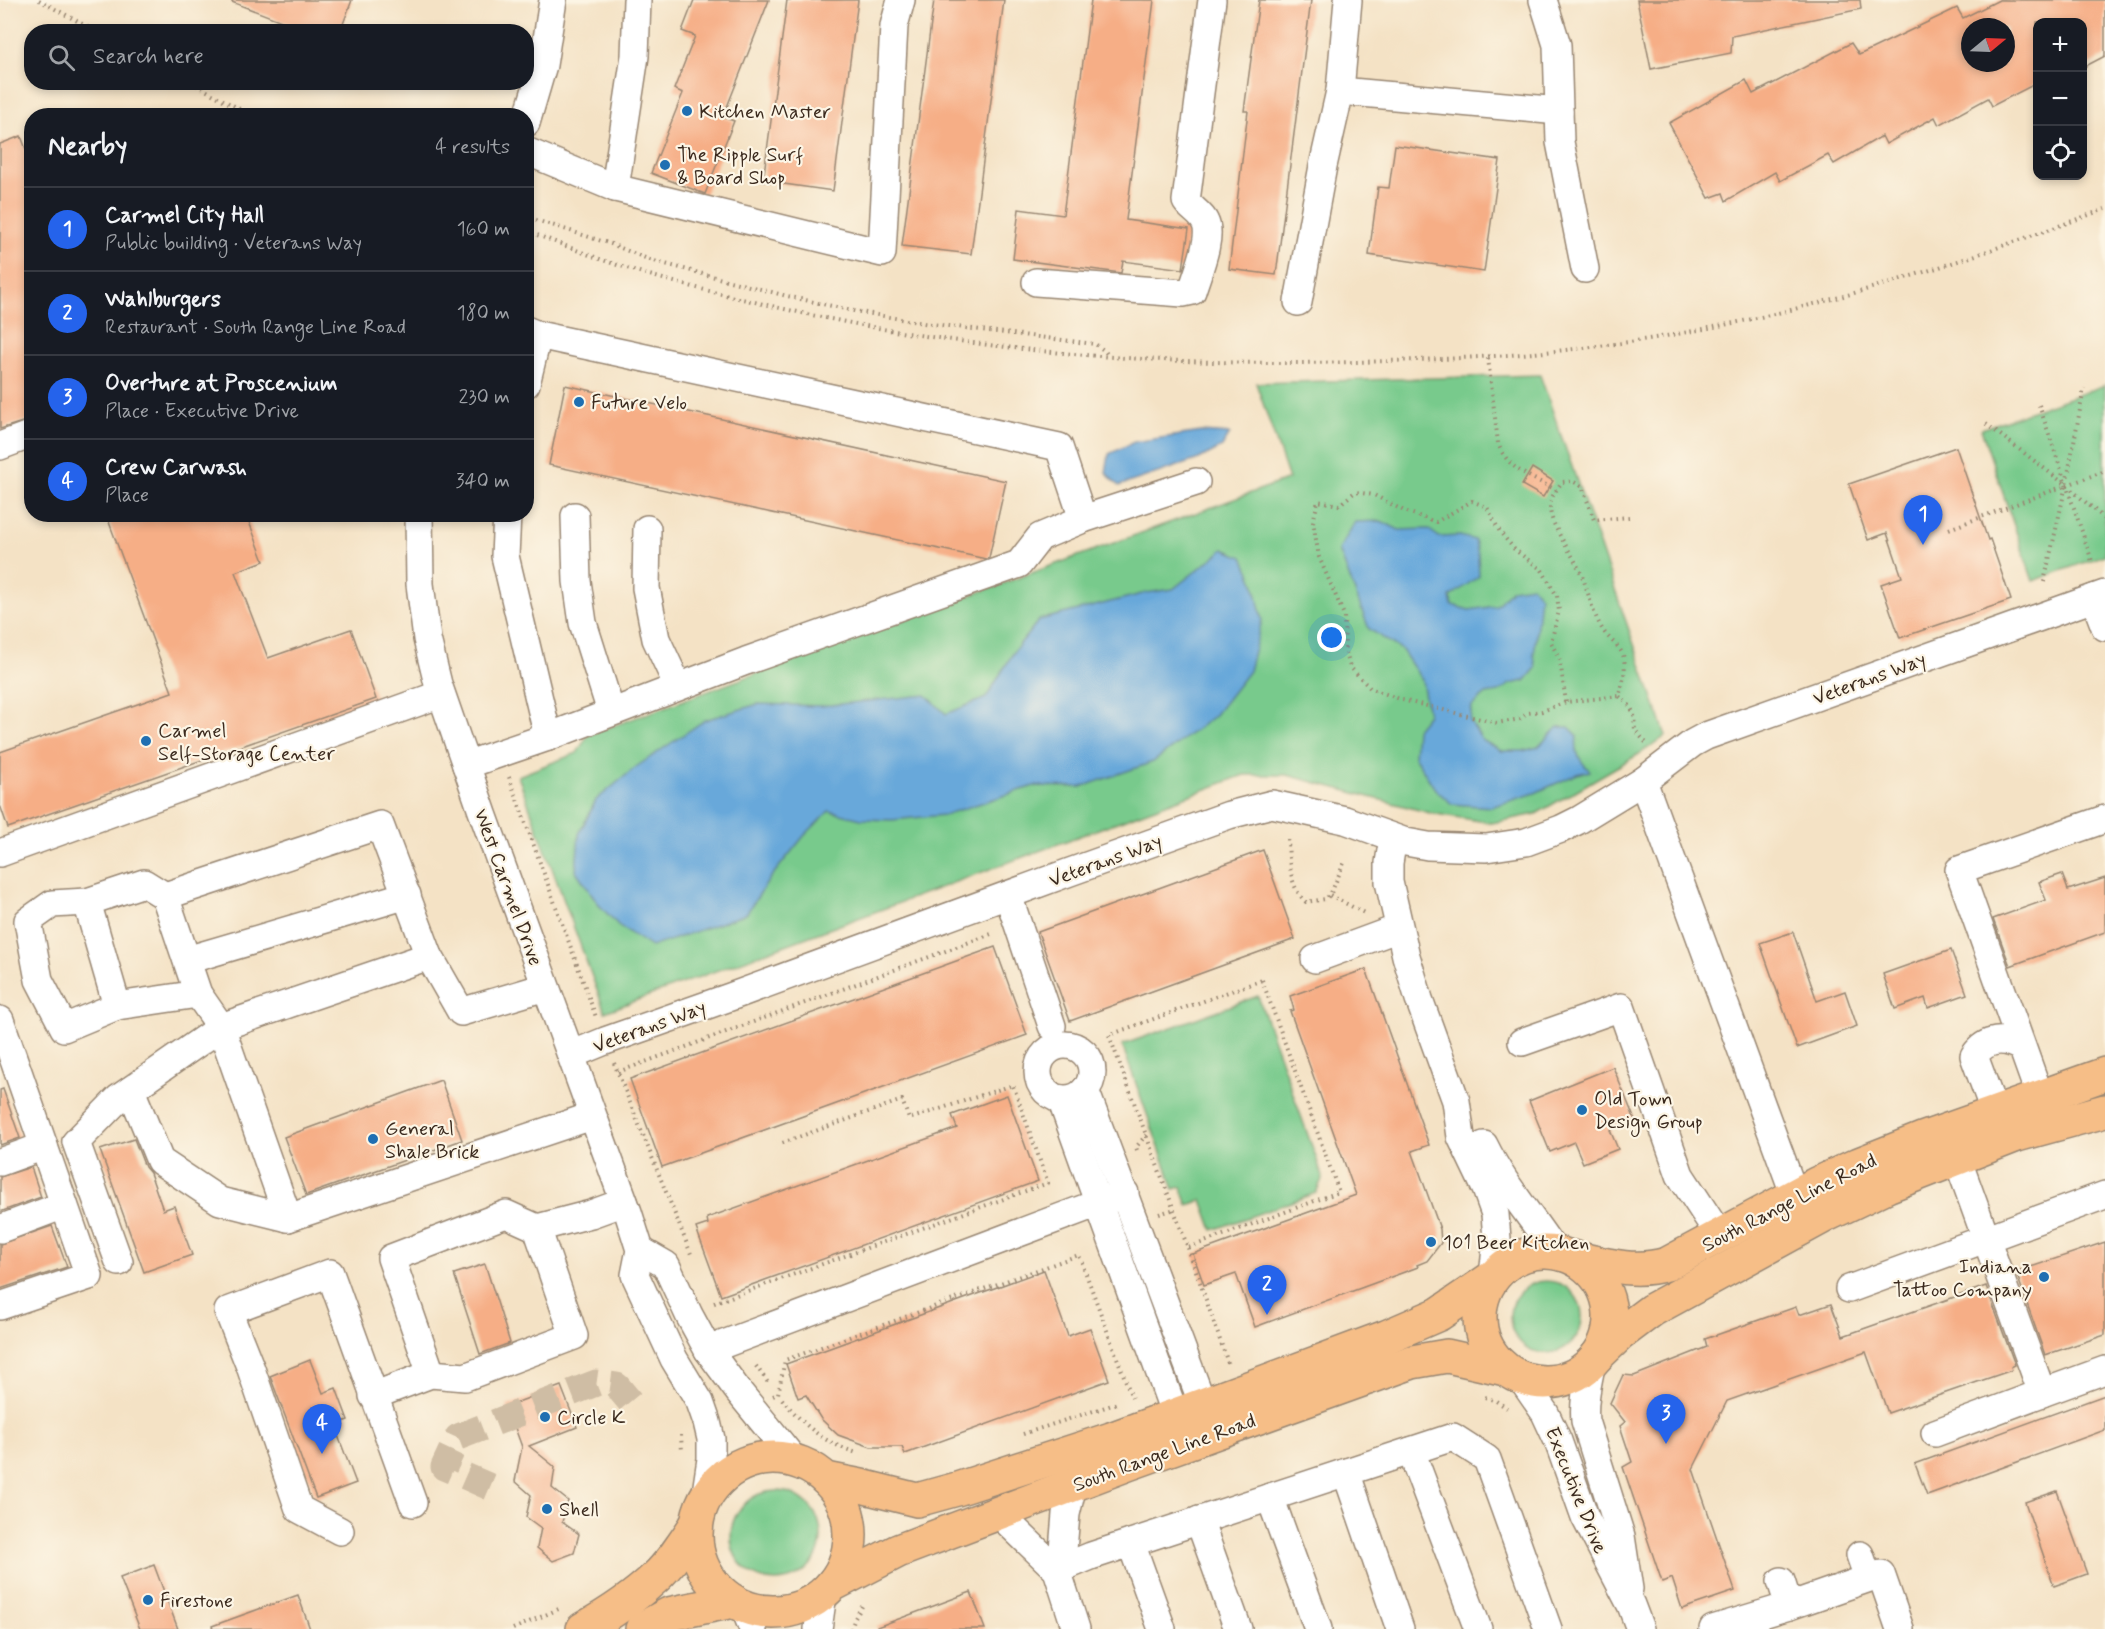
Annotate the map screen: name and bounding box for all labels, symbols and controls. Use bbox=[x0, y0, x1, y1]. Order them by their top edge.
north arrow bbox=[1961, 18, 2015, 72]
map controls bbox=[2033, 18, 2087, 180]
button: + bbox=[2033, 18, 2087, 72]
search box bbox=[24, 24, 534, 90]
icon: search bbox=[45, 41, 78, 74]
text: Search here bbox=[93, 43, 204, 71]
button: − bbox=[2033, 72, 2087, 126]
place label: Kitchen Master bbox=[699, 99, 831, 126]
marker: Kitchen Master bbox=[680, 104, 694, 118]
button: locate bbox=[2033, 126, 2087, 180]
text: Nearby bbox=[48, 130, 127, 164]
text: 4 results bbox=[435, 134, 510, 161]
place label: The Ripple Surf & Board Shop bbox=[677, 142, 803, 192]
marker: The Ripple Surf & Board Shop bbox=[658, 158, 672, 172]
text: Carmel City Hall bbox=[105, 202, 264, 230]
text: 1 bbox=[63, 216, 72, 243]
text: 160 m bbox=[457, 216, 510, 243]
text: Public building · Veterans Way bbox=[105, 230, 362, 257]
text: Wahlburgers bbox=[105, 286, 221, 314]
text: 2 bbox=[63, 300, 72, 327]
text: 180 m bbox=[457, 300, 510, 327]
text: Restaurant · South Range Line Road bbox=[105, 314, 406, 341]
text: Overture at Proscenium bbox=[105, 370, 338, 398]
text: 3 bbox=[63, 384, 72, 411]
text: 230 m bbox=[458, 384, 510, 411]
place label: Future Velo bbox=[591, 390, 687, 417]
marker: Future Velo bbox=[572, 395, 586, 409]
text: Place · Executive Drive bbox=[105, 398, 299, 425]
text: Crew Carwash bbox=[105, 454, 247, 482]
text: 4 bbox=[62, 468, 73, 495]
text: 340 m bbox=[455, 468, 510, 495]
text: Place bbox=[105, 482, 149, 509]
pin: 1 bbox=[1904, 496, 1942, 545]
your location bbox=[1317, 623, 1346, 652]
street label: Veterans Way bbox=[1809, 646, 1930, 712]
place label: Carmel Self-Storage Center bbox=[158, 718, 335, 768]
marker: Carmel Self-Storage Center bbox=[139, 734, 153, 748]
street label: West Carmel Drive bbox=[467, 805, 549, 970]
street label: Veterans Way bbox=[1045, 828, 1166, 894]
street label: Veterans Way bbox=[589, 994, 710, 1060]
place label: Old Town Design Group bbox=[1594, 1086, 1703, 1137]
marker: Old Town Design Group bbox=[1575, 1103, 1589, 1117]
place label: General Shale Brick bbox=[385, 1116, 479, 1166]
marker: General Shale Brick bbox=[366, 1132, 380, 1146]
street label: South Range Line Road bbox=[1698, 1148, 1882, 1260]
place label: 101 Beer Kitchen bbox=[1443, 1230, 1589, 1257]
marker: 101 Beer Kitchen bbox=[1424, 1235, 1438, 1249]
place label: Indiana Tattoo Company bbox=[1893, 1254, 2032, 1304]
pin: 2 bbox=[1248, 1266, 1286, 1315]
marker: Indiana Tattoo Company bbox=[2037, 1270, 2051, 1284]
pin: 3 bbox=[1646, 1394, 1686, 1444]
pin: 4 bbox=[302, 1404, 342, 1454]
place label: Circle K bbox=[557, 1405, 626, 1432]
street label: South Range Line Road bbox=[1069, 1408, 1260, 1500]
marker: Circle K bbox=[538, 1410, 552, 1424]
street label: Executive Drive bbox=[1538, 1423, 1613, 1558]
place label: Shell bbox=[559, 1497, 599, 1524]
marker: Shell bbox=[540, 1502, 554, 1516]
place label: Firestone bbox=[160, 1588, 233, 1615]
marker: Firestone bbox=[141, 1593, 155, 1607]

